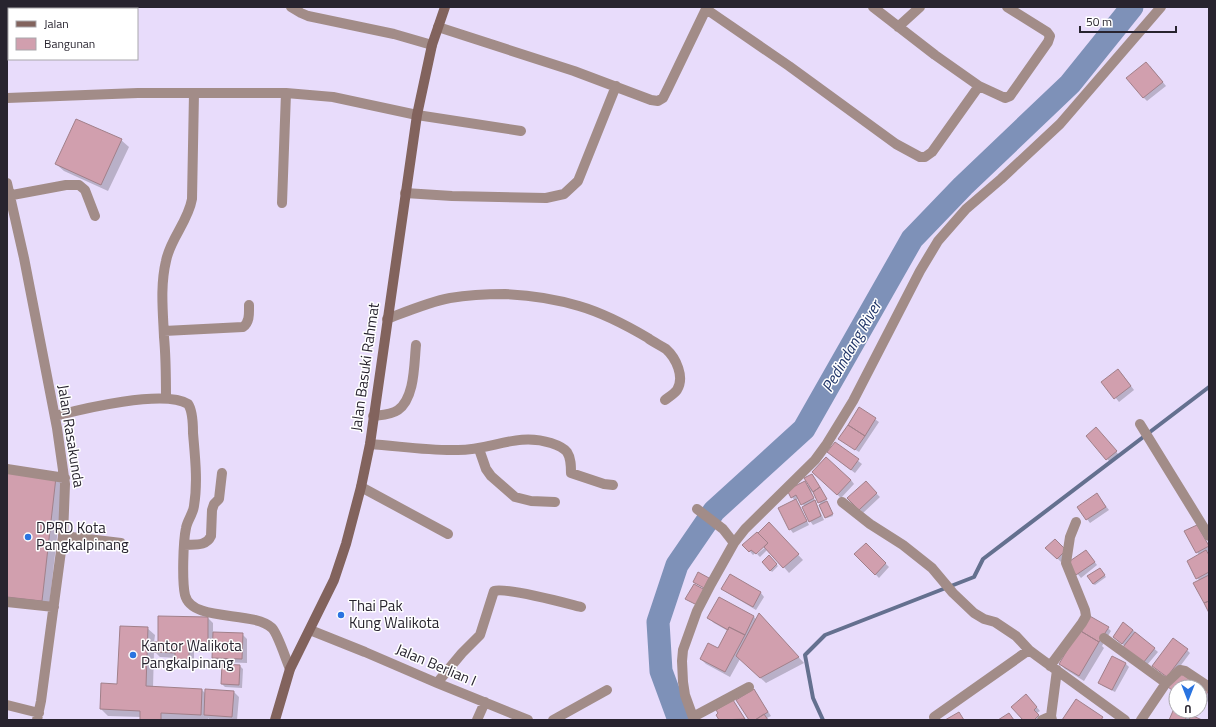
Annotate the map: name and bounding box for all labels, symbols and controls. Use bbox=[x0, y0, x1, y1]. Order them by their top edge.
legend bbox=[8, 8, 138, 60]
scale bar bbox=[1080, 8, 1176, 34]
text: 50 m bbox=[1086, 12, 1112, 31]
text: Jalan bbox=[44, 14, 69, 33]
text: Bangunan bbox=[44, 34, 95, 53]
water label: Pedindang River bbox=[815, 294, 888, 396]
street label: Jalan Basuki Rahmat bbox=[344, 300, 385, 433]
street label: Jalan Rasakunda bbox=[52, 383, 91, 490]
place label: DPRD Kota Pangkalpinang bbox=[36, 516, 129, 556]
marker: DPRD Kota Pangkalpinang bbox=[23, 532, 33, 542]
place label: Thai Pak Kung Walikota bbox=[349, 594, 440, 634]
marker: Thai Pak Kung Walikota bbox=[336, 610, 346, 620]
place label: Kantor Walikota Pangkalpinang bbox=[141, 634, 242, 674]
street label: Jalan Berlian I bbox=[392, 637, 480, 692]
marker: Kantor Walikota Pangkalpinang bbox=[128, 650, 138, 660]
north arrow bbox=[1168, 679, 1208, 719]
text: U bbox=[1184, 701, 1192, 717]

